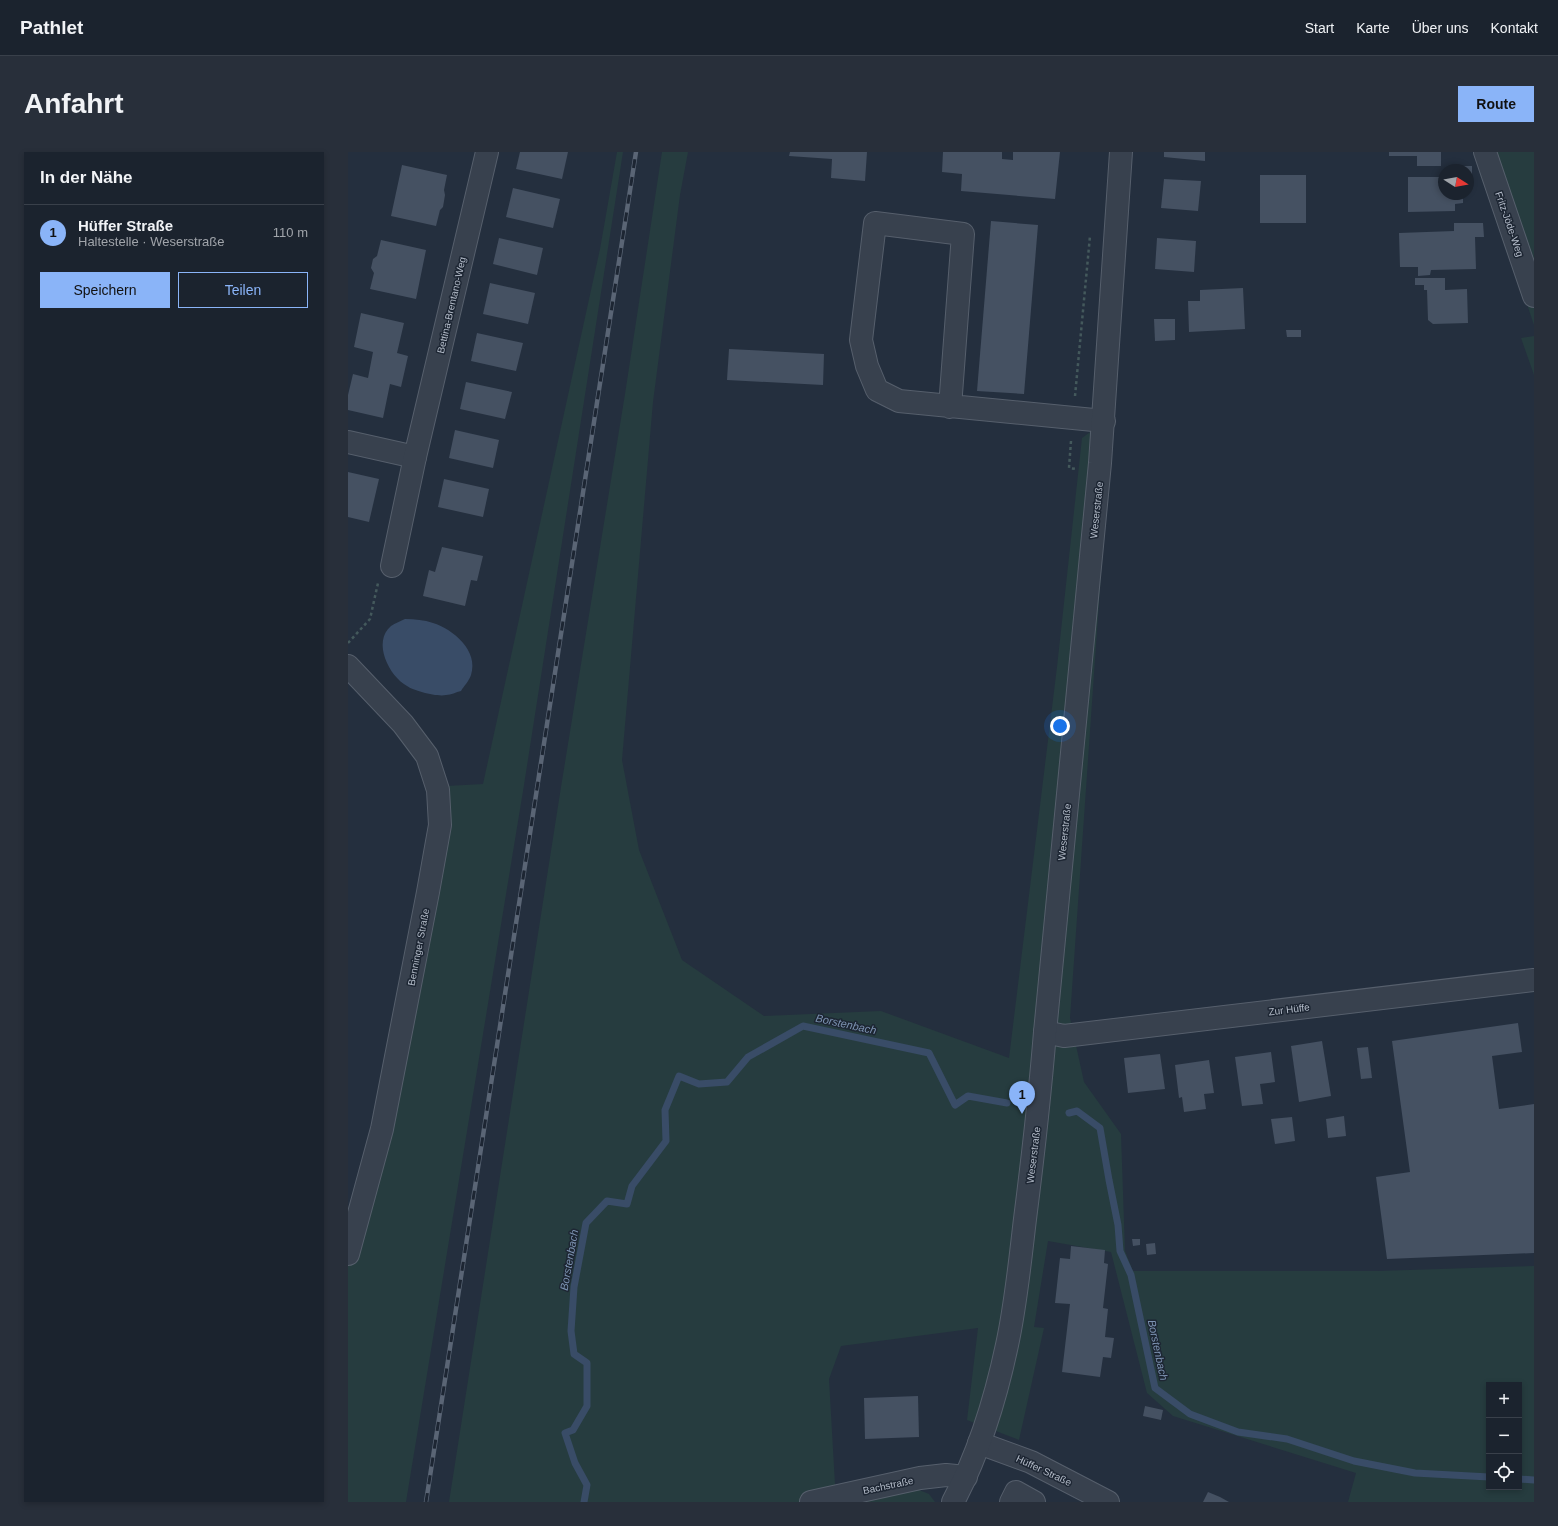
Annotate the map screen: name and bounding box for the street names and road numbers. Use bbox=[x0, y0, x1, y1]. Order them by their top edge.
street label: Fritz-Jöde-Weg bbox=[1493, 190, 1526, 258]
street label: Bettina-Brentano-Weg bbox=[435, 256, 468, 354]
street label: Weserstraße bbox=[1088, 481, 1105, 539]
street label: Weserstraße bbox=[1056, 803, 1073, 861]
street label: Benninger Straße bbox=[406, 907, 431, 987]
street label: Zur Hüffe bbox=[1268, 1001, 1311, 1017]
street label: Weserstraße bbox=[1025, 1126, 1042, 1184]
street label: Hüffer Straße bbox=[1014, 1453, 1074, 1488]
street label: Bachstraße bbox=[862, 1475, 915, 1496]

